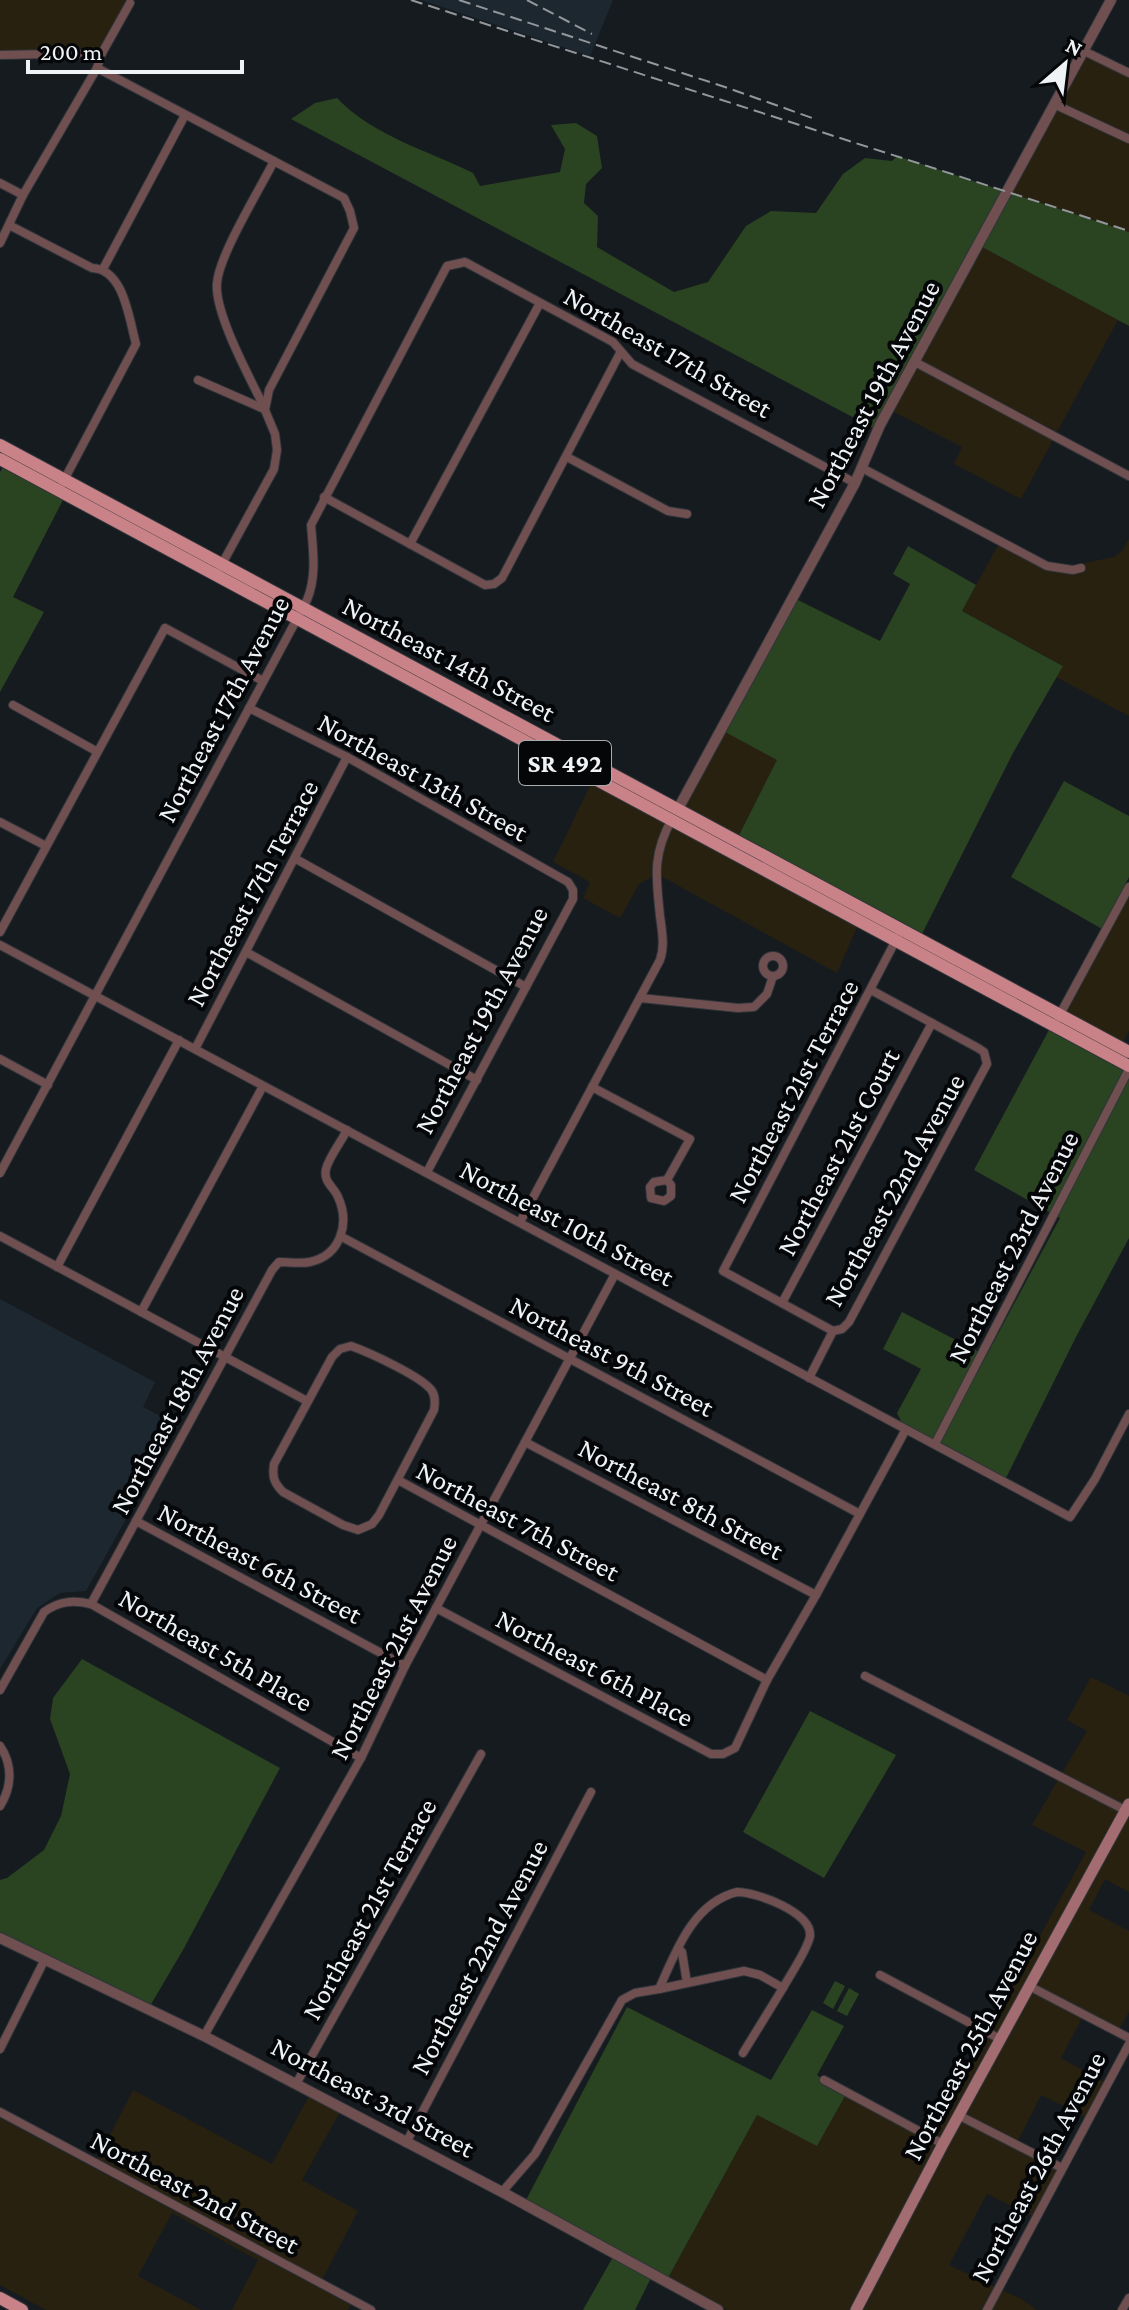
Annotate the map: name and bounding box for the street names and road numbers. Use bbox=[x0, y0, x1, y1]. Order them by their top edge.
street label: Northeast 19th Avenue bbox=[800, 275, 946, 513]
street label: Northeast 17th Street bbox=[559, 280, 778, 424]
street label: Northeast 14th Street bbox=[338, 590, 561, 728]
street label: Northeast 17th Avenue bbox=[150, 591, 296, 827]
street label: Northeast 13th Street bbox=[313, 706, 534, 848]
road number: SR 492 bbox=[519, 741, 611, 785]
street label: Northeast 17th Terrace bbox=[179, 775, 325, 1011]
street label: Northeast 19th Avenue bbox=[408, 901, 554, 1139]
street label: Northeast 21st Terrace bbox=[721, 974, 865, 1208]
street label: Northeast 21st Court bbox=[770, 1043, 906, 1261]
street label: Northeast 22nd Avenue bbox=[817, 1068, 971, 1312]
street label: Northeast 23rd Avenue bbox=[941, 1126, 1085, 1368]
street label: Northeast 10th Street bbox=[455, 1154, 680, 1293]
street label: Northeast 18th Avenue bbox=[104, 1281, 250, 1519]
street label: Northeast 9th Street bbox=[505, 1289, 720, 1423]
street label: Northeast 8th Street bbox=[573, 1432, 789, 1566]
street label: Northeast 7th Street bbox=[411, 1454, 625, 1588]
street label: Northeast 6th Street bbox=[153, 1496, 368, 1630]
street label: Northeast 21st Avenue bbox=[323, 1530, 463, 1764]
street label: Northeast 5th Place bbox=[114, 1582, 318, 1718]
street label: Northeast 6th Place bbox=[491, 1603, 699, 1733]
street label: Northeast 21st Terrace bbox=[295, 1793, 443, 2025]
street label: Northeast 22nd Avenue bbox=[404, 1834, 554, 2080]
street label: Northeast 25th Avenue bbox=[896, 1925, 1044, 2165]
street label: Northeast 3rd Street bbox=[266, 2030, 480, 2164]
street label: Northeast 26th Avenue bbox=[964, 2046, 1112, 2288]
street label: Northeast 2nd Street bbox=[86, 2124, 305, 2260]

